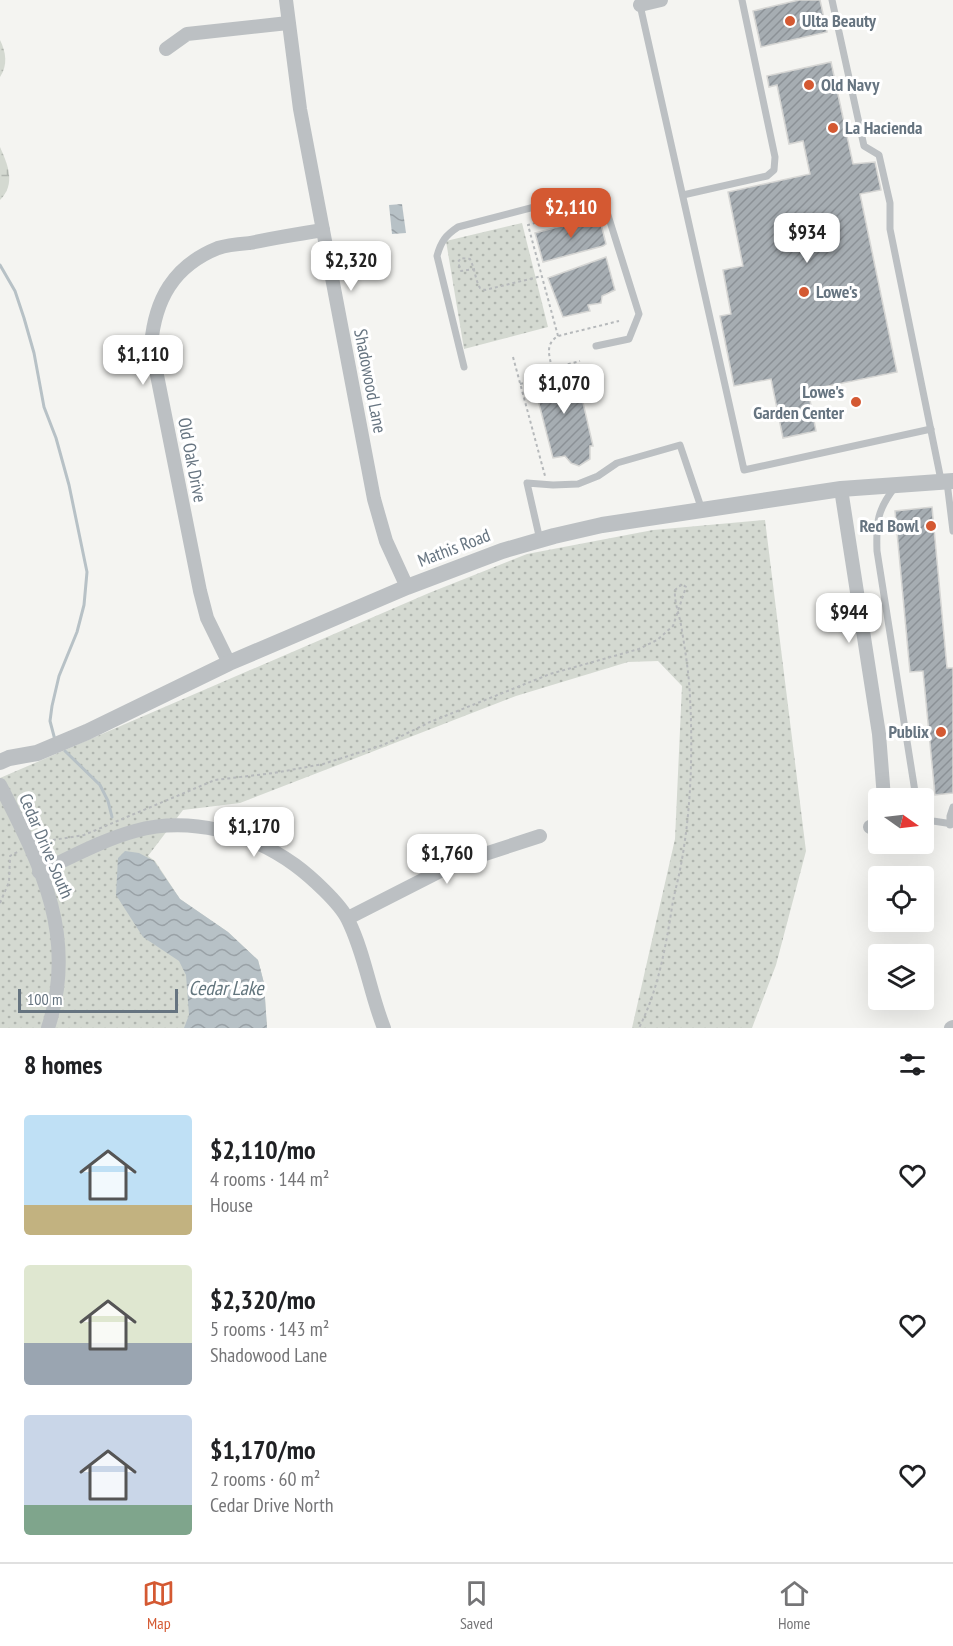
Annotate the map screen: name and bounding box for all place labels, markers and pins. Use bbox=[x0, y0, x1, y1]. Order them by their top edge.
place label: Ulta Beauty bbox=[802, 9, 877, 32]
marker: Ulta Beauty bbox=[783, 14, 797, 28]
place label: Old Navy bbox=[821, 73, 880, 96]
marker: Old Navy bbox=[802, 78, 816, 92]
place label: La Hacienda bbox=[845, 116, 922, 139]
marker: La Hacienda bbox=[826, 121, 840, 135]
pin: $2,110 bbox=[522, 188, 620, 239]
pin: $934 bbox=[771, 213, 843, 264]
pin: $2,320 bbox=[302, 241, 400, 292]
place label: Lowe's bbox=[816, 280, 858, 303]
marker: Lowe's bbox=[797, 285, 811, 299]
pin: $1,110 bbox=[94, 335, 192, 386]
pin: $1,070 bbox=[515, 364, 613, 415]
place label: Lowe's Garden Center bbox=[753, 380, 845, 424]
marker: Lowe's Garden Center bbox=[849, 395, 863, 409]
place label: Red Bowl bbox=[859, 514, 920, 537]
marker: Red Bowl bbox=[924, 519, 938, 533]
pin: $944 bbox=[813, 593, 885, 644]
place label: Publix bbox=[889, 720, 929, 743]
marker: Publix bbox=[934, 725, 948, 739]
pin: $1,170 bbox=[205, 807, 303, 858]
pin: $1,760 bbox=[398, 834, 496, 885]

